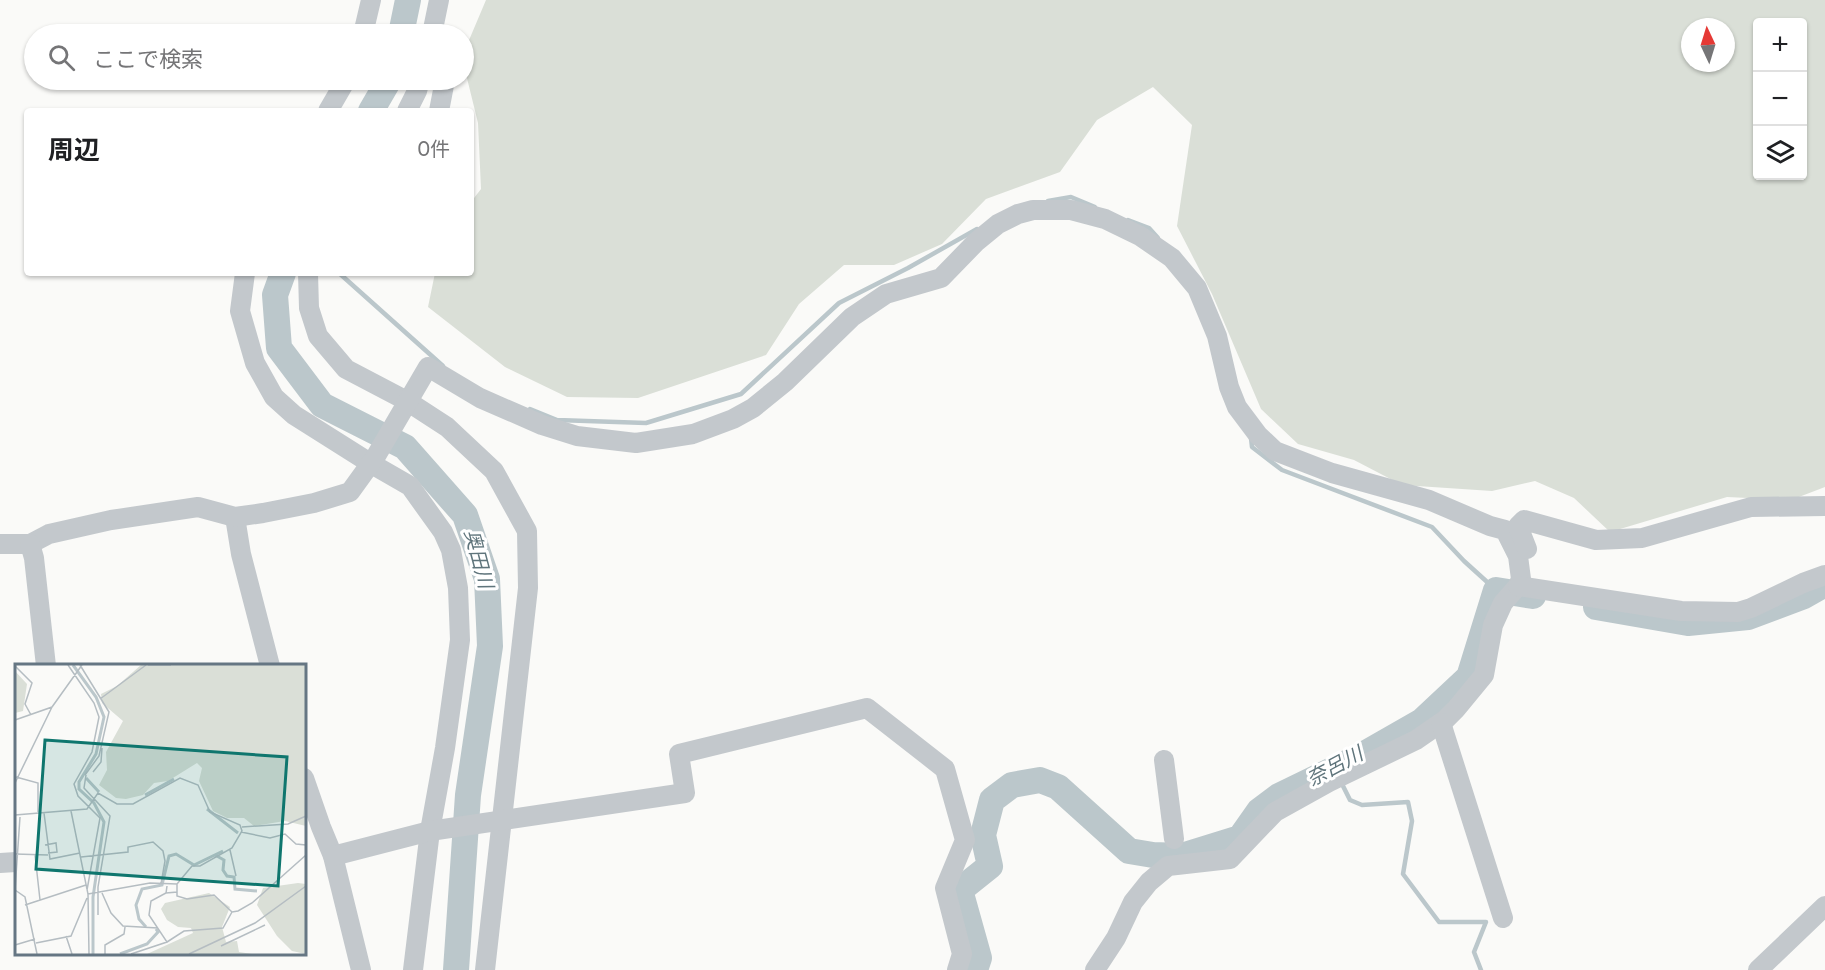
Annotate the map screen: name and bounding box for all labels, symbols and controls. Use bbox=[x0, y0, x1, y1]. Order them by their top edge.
north arrow bbox=[1681, 18, 1735, 72]
map controls bbox=[1753, 18, 1807, 180]
button: + bbox=[1753, 18, 1807, 72]
search box bbox=[24, 24, 474, 90]
icon: search bbox=[45, 41, 78, 74]
text: ここで検索 bbox=[93, 47, 203, 73]
button: − bbox=[1753, 72, 1807, 126]
button: layers bbox=[1753, 126, 1807, 180]
text: 周辺 bbox=[48, 135, 100, 166]
text: 0件 bbox=[417, 138, 450, 162]
water label: 奥田川 bbox=[459, 527, 498, 593]
inset map bbox=[15, 664, 306, 955]
water label: 奈呂川 bbox=[1303, 741, 1369, 792]

